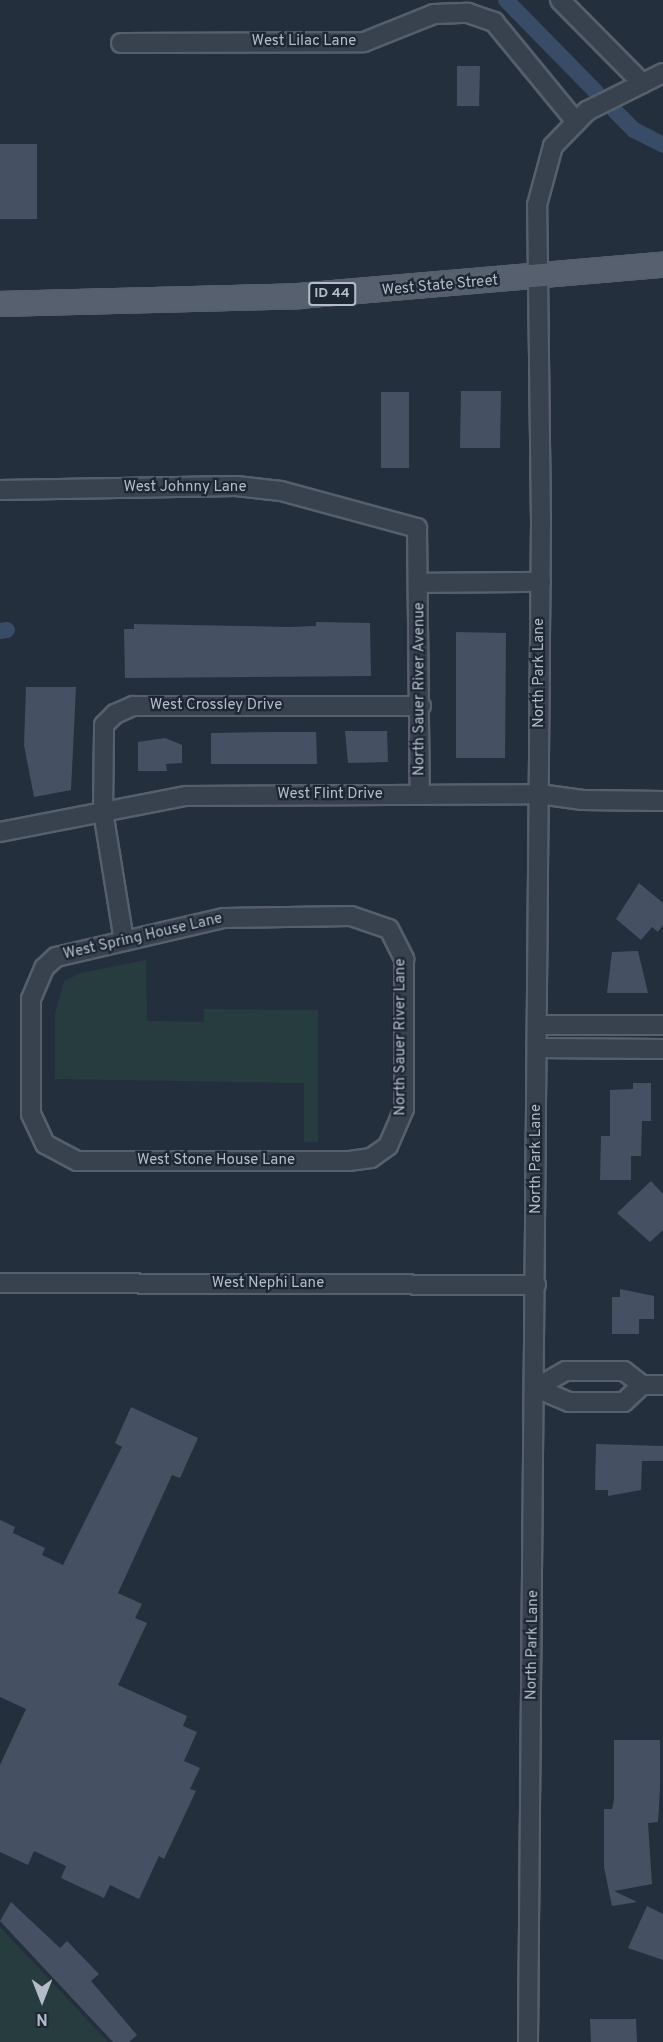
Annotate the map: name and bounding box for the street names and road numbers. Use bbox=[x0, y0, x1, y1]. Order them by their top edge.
street label: West Lilac Lane bbox=[252, 33, 356, 51]
street label: West State Street bbox=[381, 272, 499, 300]
road number: ID 44 bbox=[308, 283, 356, 305]
street label: West Johnny Lane bbox=[123, 479, 247, 497]
street label: North Sauer River Avenue bbox=[411, 602, 429, 776]
street label: North Park Lane bbox=[531, 618, 549, 728]
street label: West Crossley Drive bbox=[150, 697, 282, 715]
street label: West Flint Drive bbox=[277, 786, 383, 804]
street label: West Spring House Lane bbox=[62, 910, 224, 964]
street label: North Sauer River Lane bbox=[392, 958, 410, 1116]
street label: North Park Lane bbox=[528, 1104, 546, 1214]
street label: West Stone House Lane bbox=[137, 1152, 295, 1170]
street label: West Nephi Lane bbox=[212, 1275, 324, 1293]
street label: North Park Lane bbox=[523, 1590, 543, 1700]

